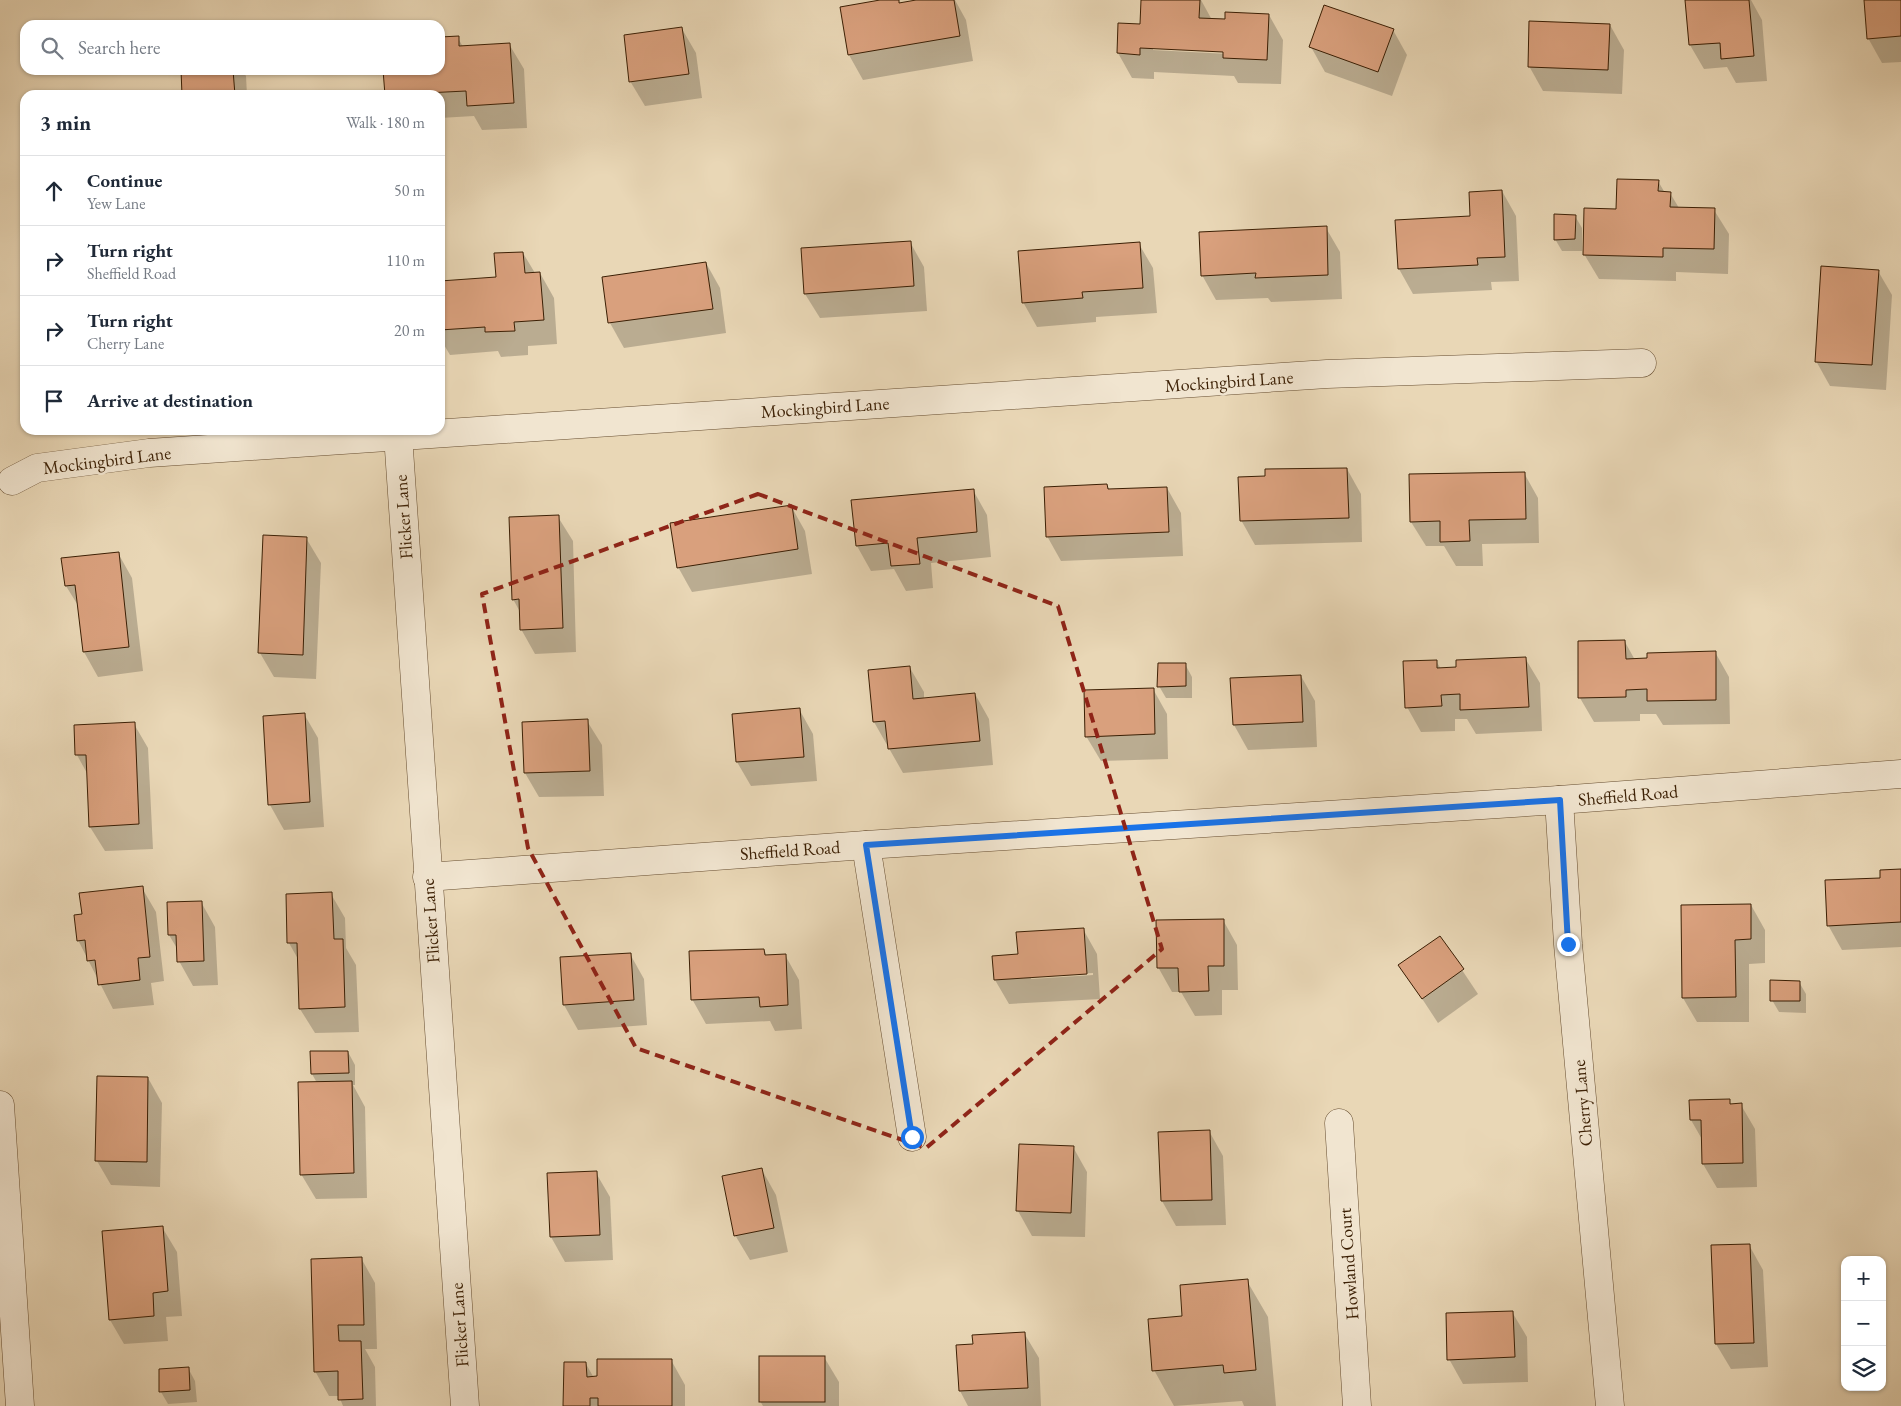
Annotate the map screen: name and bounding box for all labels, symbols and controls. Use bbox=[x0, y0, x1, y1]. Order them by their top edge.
search box bbox=[20, 20, 445, 75]
icon: search bbox=[38, 34, 66, 62]
text: Search here bbox=[78, 35, 160, 60]
text: 3 min bbox=[40, 109, 91, 136]
text: Walk · 180 m bbox=[346, 112, 425, 133]
text: Continue bbox=[87, 168, 162, 193]
icon: ahead bbox=[40, 177, 68, 205]
text: 50 m bbox=[394, 180, 425, 201]
text: Yew Lane bbox=[87, 193, 145, 214]
text: Turn right bbox=[87, 238, 173, 263]
icon: right bbox=[40, 247, 68, 275]
text: 110 m bbox=[386, 250, 425, 271]
text: Sheffield Road bbox=[87, 263, 176, 284]
text: Turn right bbox=[87, 308, 173, 333]
icon: right bbox=[40, 317, 68, 345]
text: 20 m bbox=[394, 320, 425, 341]
text: Cherry Lane bbox=[87, 333, 164, 354]
street label: Mockingbird Lane bbox=[1164, 365, 1294, 397]
icon: arrive bbox=[40, 387, 68, 415]
text: Arrive at destination bbox=[87, 388, 253, 413]
street label: Mockingbird Lane bbox=[760, 391, 890, 423]
street label: Mockingbird Lane bbox=[42, 441, 172, 479]
street label: Flicker Lane bbox=[389, 474, 417, 560]
street label: Sheffield Road bbox=[1577, 779, 1680, 811]
street label: Sheffield Road bbox=[739, 835, 842, 865]
street label: Flicker Lane bbox=[416, 878, 444, 964]
route end bbox=[1557, 933, 1580, 956]
street label: Cherry Lane bbox=[1567, 1059, 1597, 1147]
route start bbox=[901, 1126, 924, 1149]
street label: Howland Court bbox=[1333, 1207, 1363, 1321]
map controls bbox=[1841, 1256, 1886, 1391]
button: + bbox=[1841, 1256, 1886, 1301]
street label: Flicker Lane bbox=[445, 1282, 473, 1368]
button: − bbox=[1841, 1301, 1886, 1346]
button: layers bbox=[1841, 1346, 1886, 1391]

